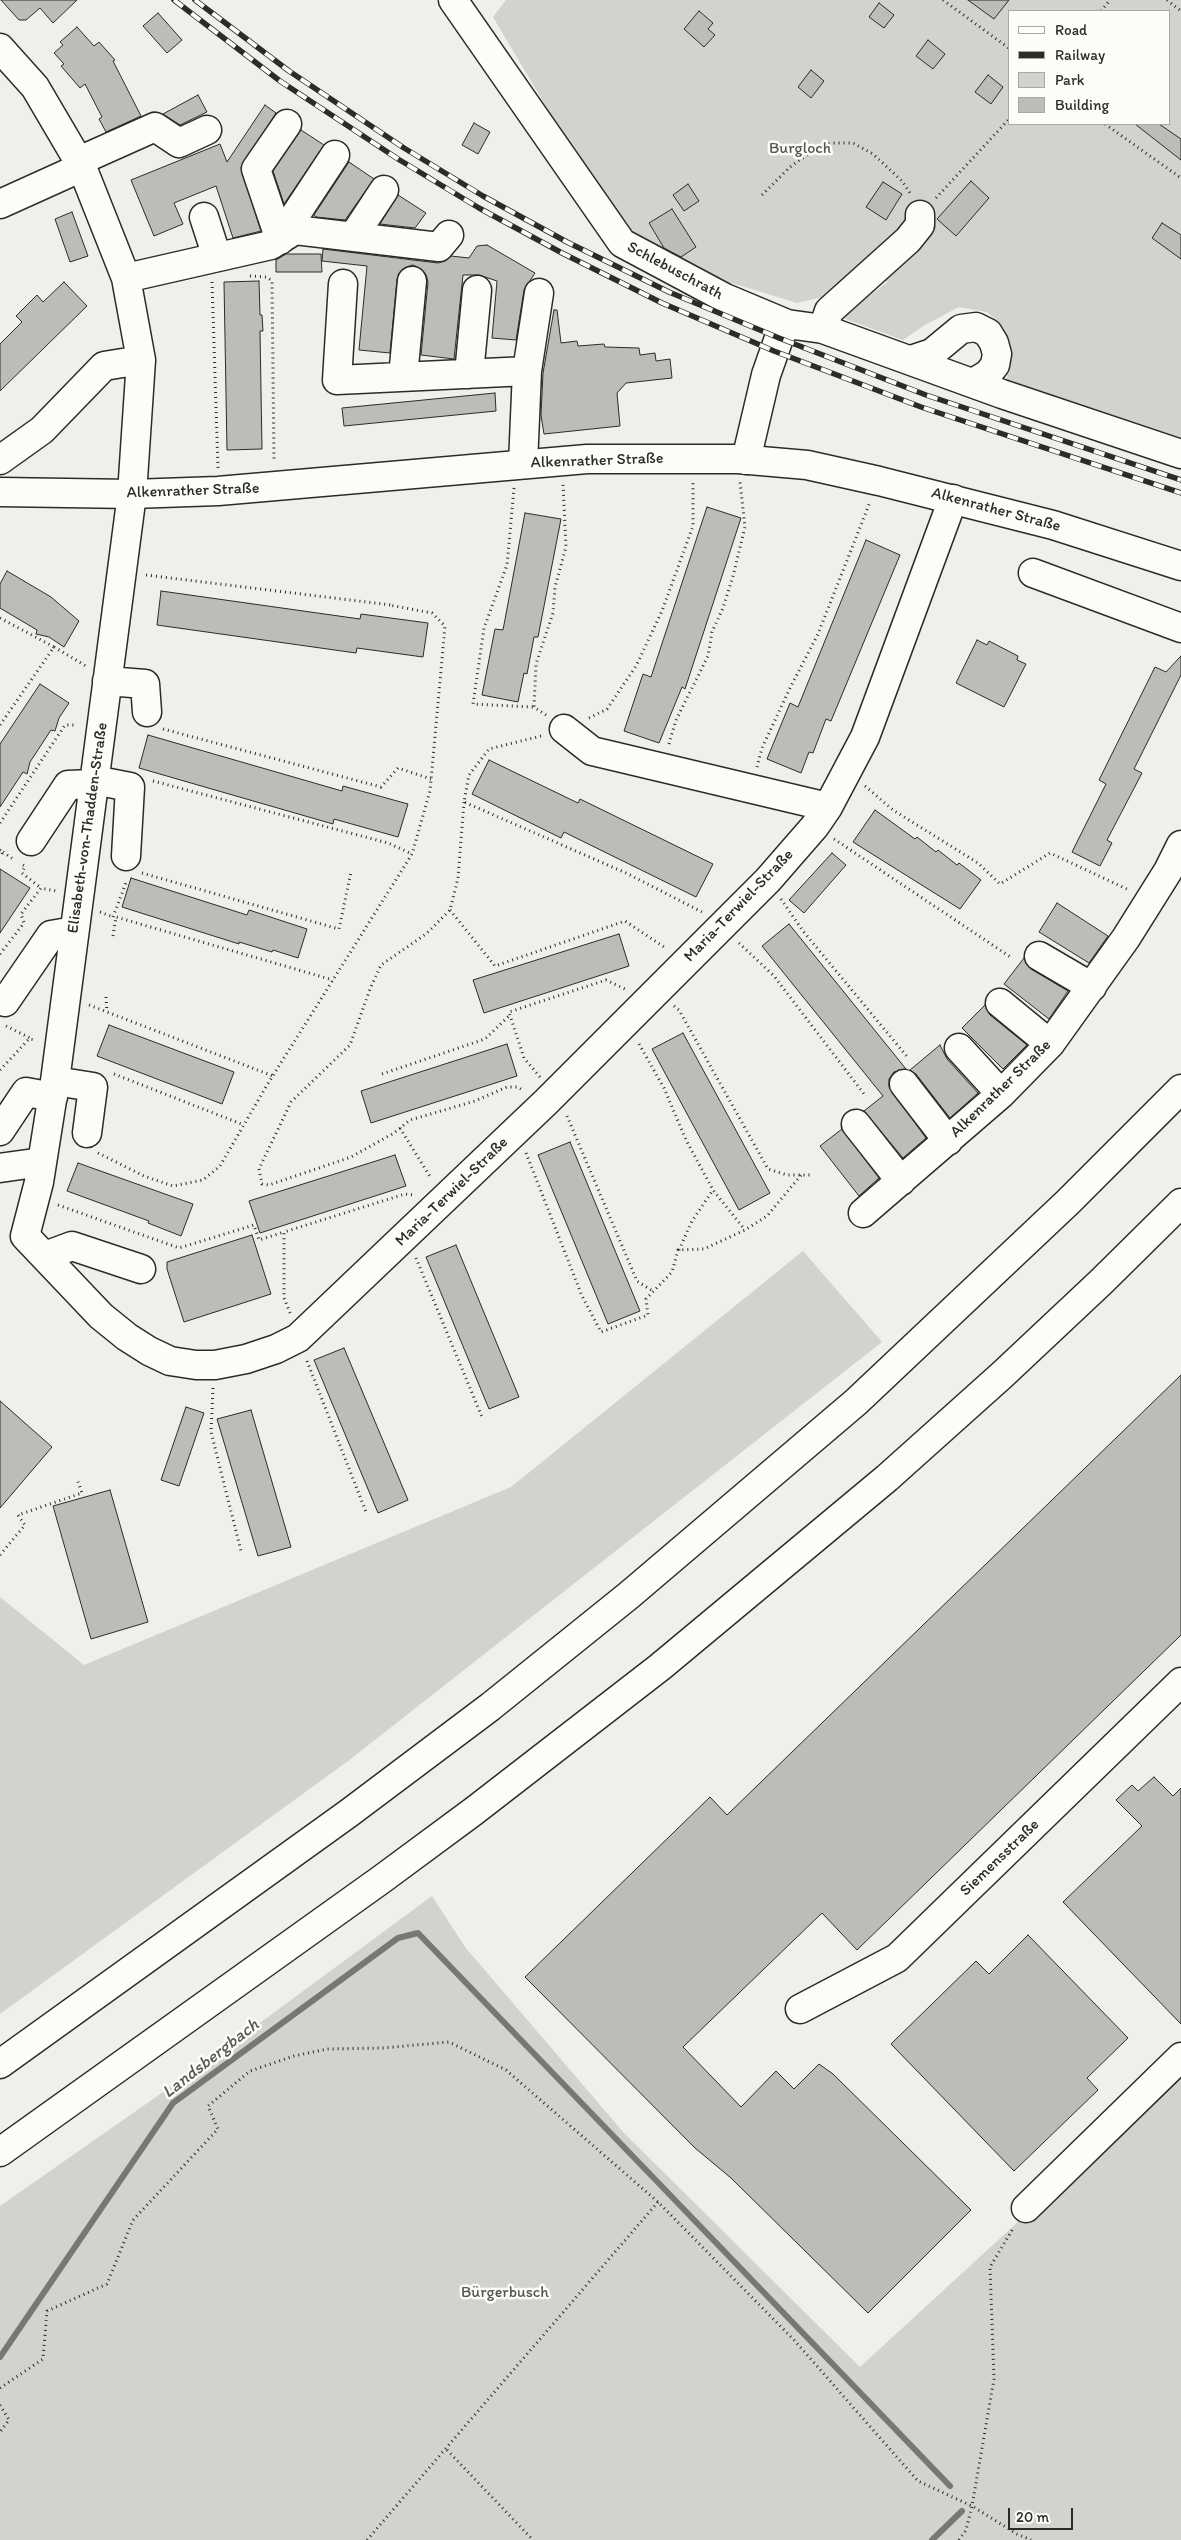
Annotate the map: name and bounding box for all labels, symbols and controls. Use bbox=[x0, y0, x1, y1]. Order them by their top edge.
legend bbox=[1008, 10, 1171, 125]
text: Road bbox=[1055, 21, 1087, 39]
text: Railway bbox=[1055, 46, 1105, 64]
text: Park bbox=[1055, 71, 1085, 89]
text: Building bbox=[1055, 96, 1109, 114]
park label: Burgloch bbox=[769, 139, 831, 159]
street label: Schlebuschrath bbox=[624, 238, 726, 304]
street label: Alkenrather Straße bbox=[530, 449, 664, 473]
street label: Alkenrather Straße bbox=[126, 479, 260, 503]
street label: Alkenrather Straße bbox=[929, 484, 1063, 536]
street label: Elisabeth-von-Thadden-Straße bbox=[64, 721, 112, 935]
street label: Maria-Terwiel-Straße bbox=[680, 846, 798, 966]
street label: Alkenrather Straße bbox=[947, 1036, 1055, 1142]
street label: Maria-Terwiel-Straße bbox=[392, 1133, 512, 1251]
street label: Siemensstraße bbox=[956, 1815, 1044, 1901]
water label: Landsbergbach bbox=[158, 2015, 264, 2103]
park label: Bürgerbusch bbox=[461, 2283, 549, 2303]
scale bar bbox=[1011, 2498, 1076, 2530]
text: 20 m bbox=[1016, 2508, 1049, 2526]

